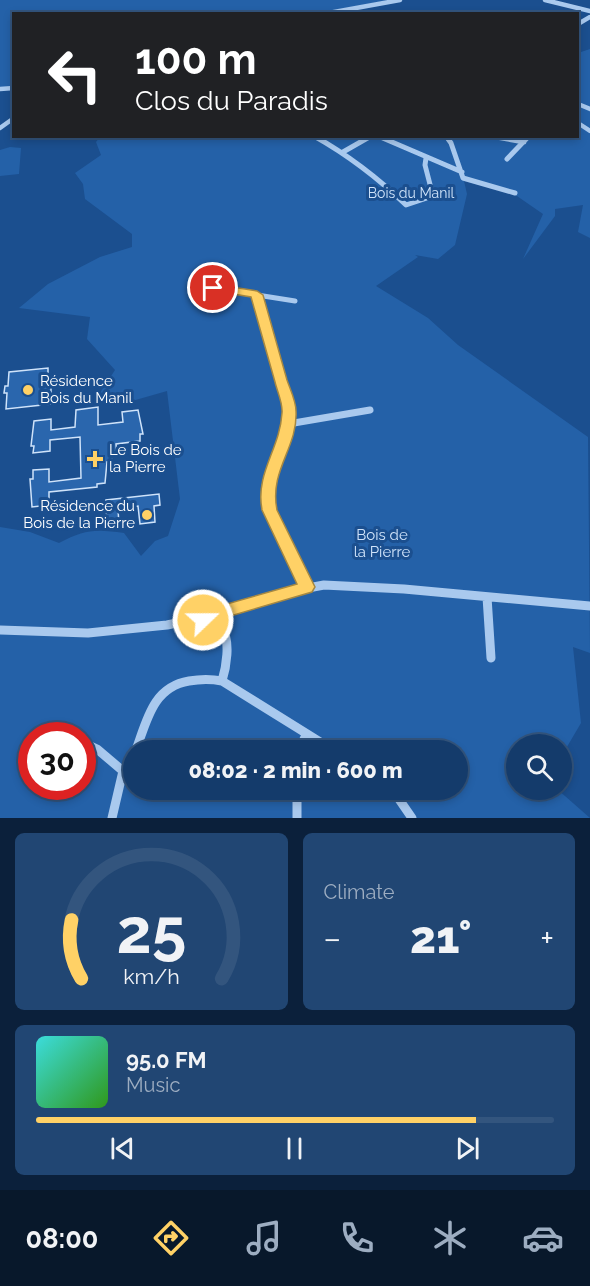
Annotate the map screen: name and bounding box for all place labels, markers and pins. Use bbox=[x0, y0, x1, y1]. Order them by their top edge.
pin bbox=[187, 262, 238, 313]
place label: Résidence Bois du Manil bbox=[40, 372, 134, 407]
marker: Résidence Bois du Manil bbox=[21, 383, 35, 397]
place label: Le Bois de la Pierre bbox=[109, 441, 182, 476]
marker: Le Bois de la Pierre bbox=[86, 450, 104, 468]
place label: Résidence du Bois de la Pierre bbox=[23, 497, 135, 532]
marker: Résidence du Bois de la Pierre bbox=[140, 508, 154, 522]

